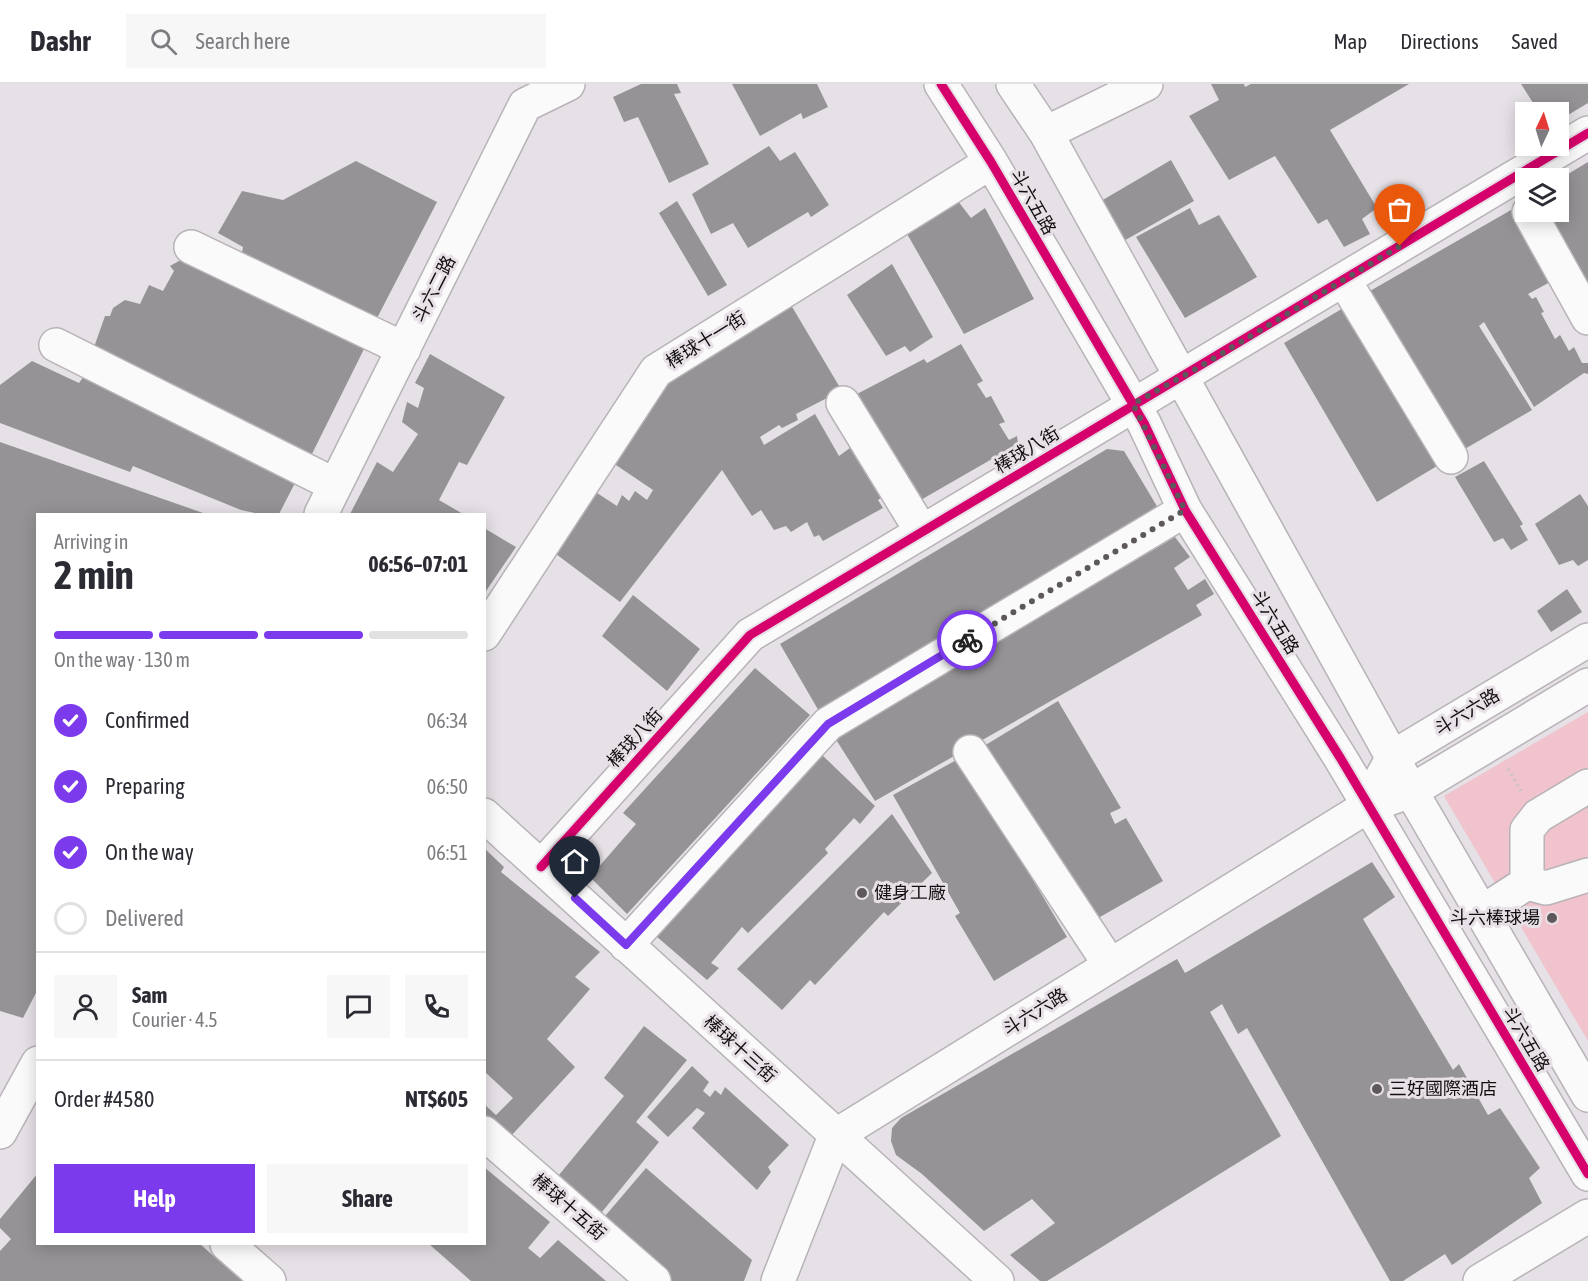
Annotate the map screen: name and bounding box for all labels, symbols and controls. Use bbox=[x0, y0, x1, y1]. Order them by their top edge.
search box bbox=[126, 14, 546, 68]
text: Dashr bbox=[30, 25, 90, 57]
icon: search bbox=[147, 25, 180, 58]
text: Search here bbox=[195, 28, 290, 54]
text: Map bbox=[1333, 29, 1367, 53]
text: Directions bbox=[1400, 29, 1479, 53]
text: Saved bbox=[1512, 29, 1558, 53]
north arrow bbox=[1515, 102, 1569, 156]
map controls bbox=[1515, 102, 1569, 222]
street label: 斗六五路 bbox=[1006, 165, 1061, 238]
button: layers bbox=[1515, 168, 1569, 222]
pin bbox=[1374, 184, 1425, 246]
icon: bag bbox=[1383, 193, 1416, 226]
street label: 斗六二路 bbox=[408, 252, 459, 326]
street label: 棒球十一街 bbox=[662, 307, 749, 372]
street label: 棒球八街 bbox=[990, 422, 1063, 477]
text: Arriving in bbox=[54, 530, 128, 553]
text: 06:56–07:01 bbox=[368, 551, 468, 577]
text: 2 min bbox=[54, 553, 134, 597]
street label: 斗六五路 bbox=[1247, 586, 1303, 658]
courier bbox=[937, 610, 997, 670]
icon: bike bbox=[951, 624, 984, 657]
text: On the way · 130 m bbox=[54, 648, 190, 671]
street label: 斗六六路 bbox=[1430, 684, 1503, 739]
icon: check bbox=[54, 704, 87, 737]
street label: 棒球八街 bbox=[603, 704, 667, 771]
text: Confirmed bbox=[105, 707, 190, 733]
text: 06:34 bbox=[427, 709, 468, 732]
icon: check bbox=[54, 770, 87, 803]
text: Preparing bbox=[105, 773, 185, 799]
text: 06:50 bbox=[427, 775, 468, 798]
icon: check bbox=[54, 836, 87, 869]
pin bbox=[549, 836, 600, 898]
text: On the way bbox=[105, 839, 194, 865]
text: 06:51 bbox=[427, 841, 468, 864]
icon: home bbox=[558, 845, 591, 878]
place label: 健身工廠 bbox=[874, 882, 946, 903]
marker: 健身工廠 bbox=[855, 886, 869, 900]
text: Delivered bbox=[105, 905, 184, 931]
place label: 斗六棒球場 bbox=[1450, 907, 1540, 928]
marker: 斗六棒球場 bbox=[1545, 911, 1559, 925]
button: person bbox=[54, 975, 117, 1038]
button: chat bbox=[327, 975, 390, 1038]
button: phone bbox=[405, 975, 468, 1038]
text: Sam bbox=[132, 982, 167, 1008]
street label: 斗六六路 bbox=[999, 984, 1071, 1040]
street label: 斗六五路 bbox=[1499, 1002, 1554, 1075]
text: Courier · 4.5 bbox=[132, 1008, 218, 1031]
street label: 棒球十三街 bbox=[700, 1011, 781, 1087]
place label: 三好國際酒店 bbox=[1389, 1078, 1497, 1099]
marker: 三好國際酒店 bbox=[1370, 1082, 1384, 1096]
text: Order #4580 bbox=[54, 1086, 154, 1112]
text: NT$605 bbox=[405, 1086, 468, 1112]
button: Help bbox=[54, 1164, 255, 1233]
button: Share bbox=[267, 1164, 468, 1233]
street label: 棒球十五街 bbox=[528, 1169, 610, 1244]

